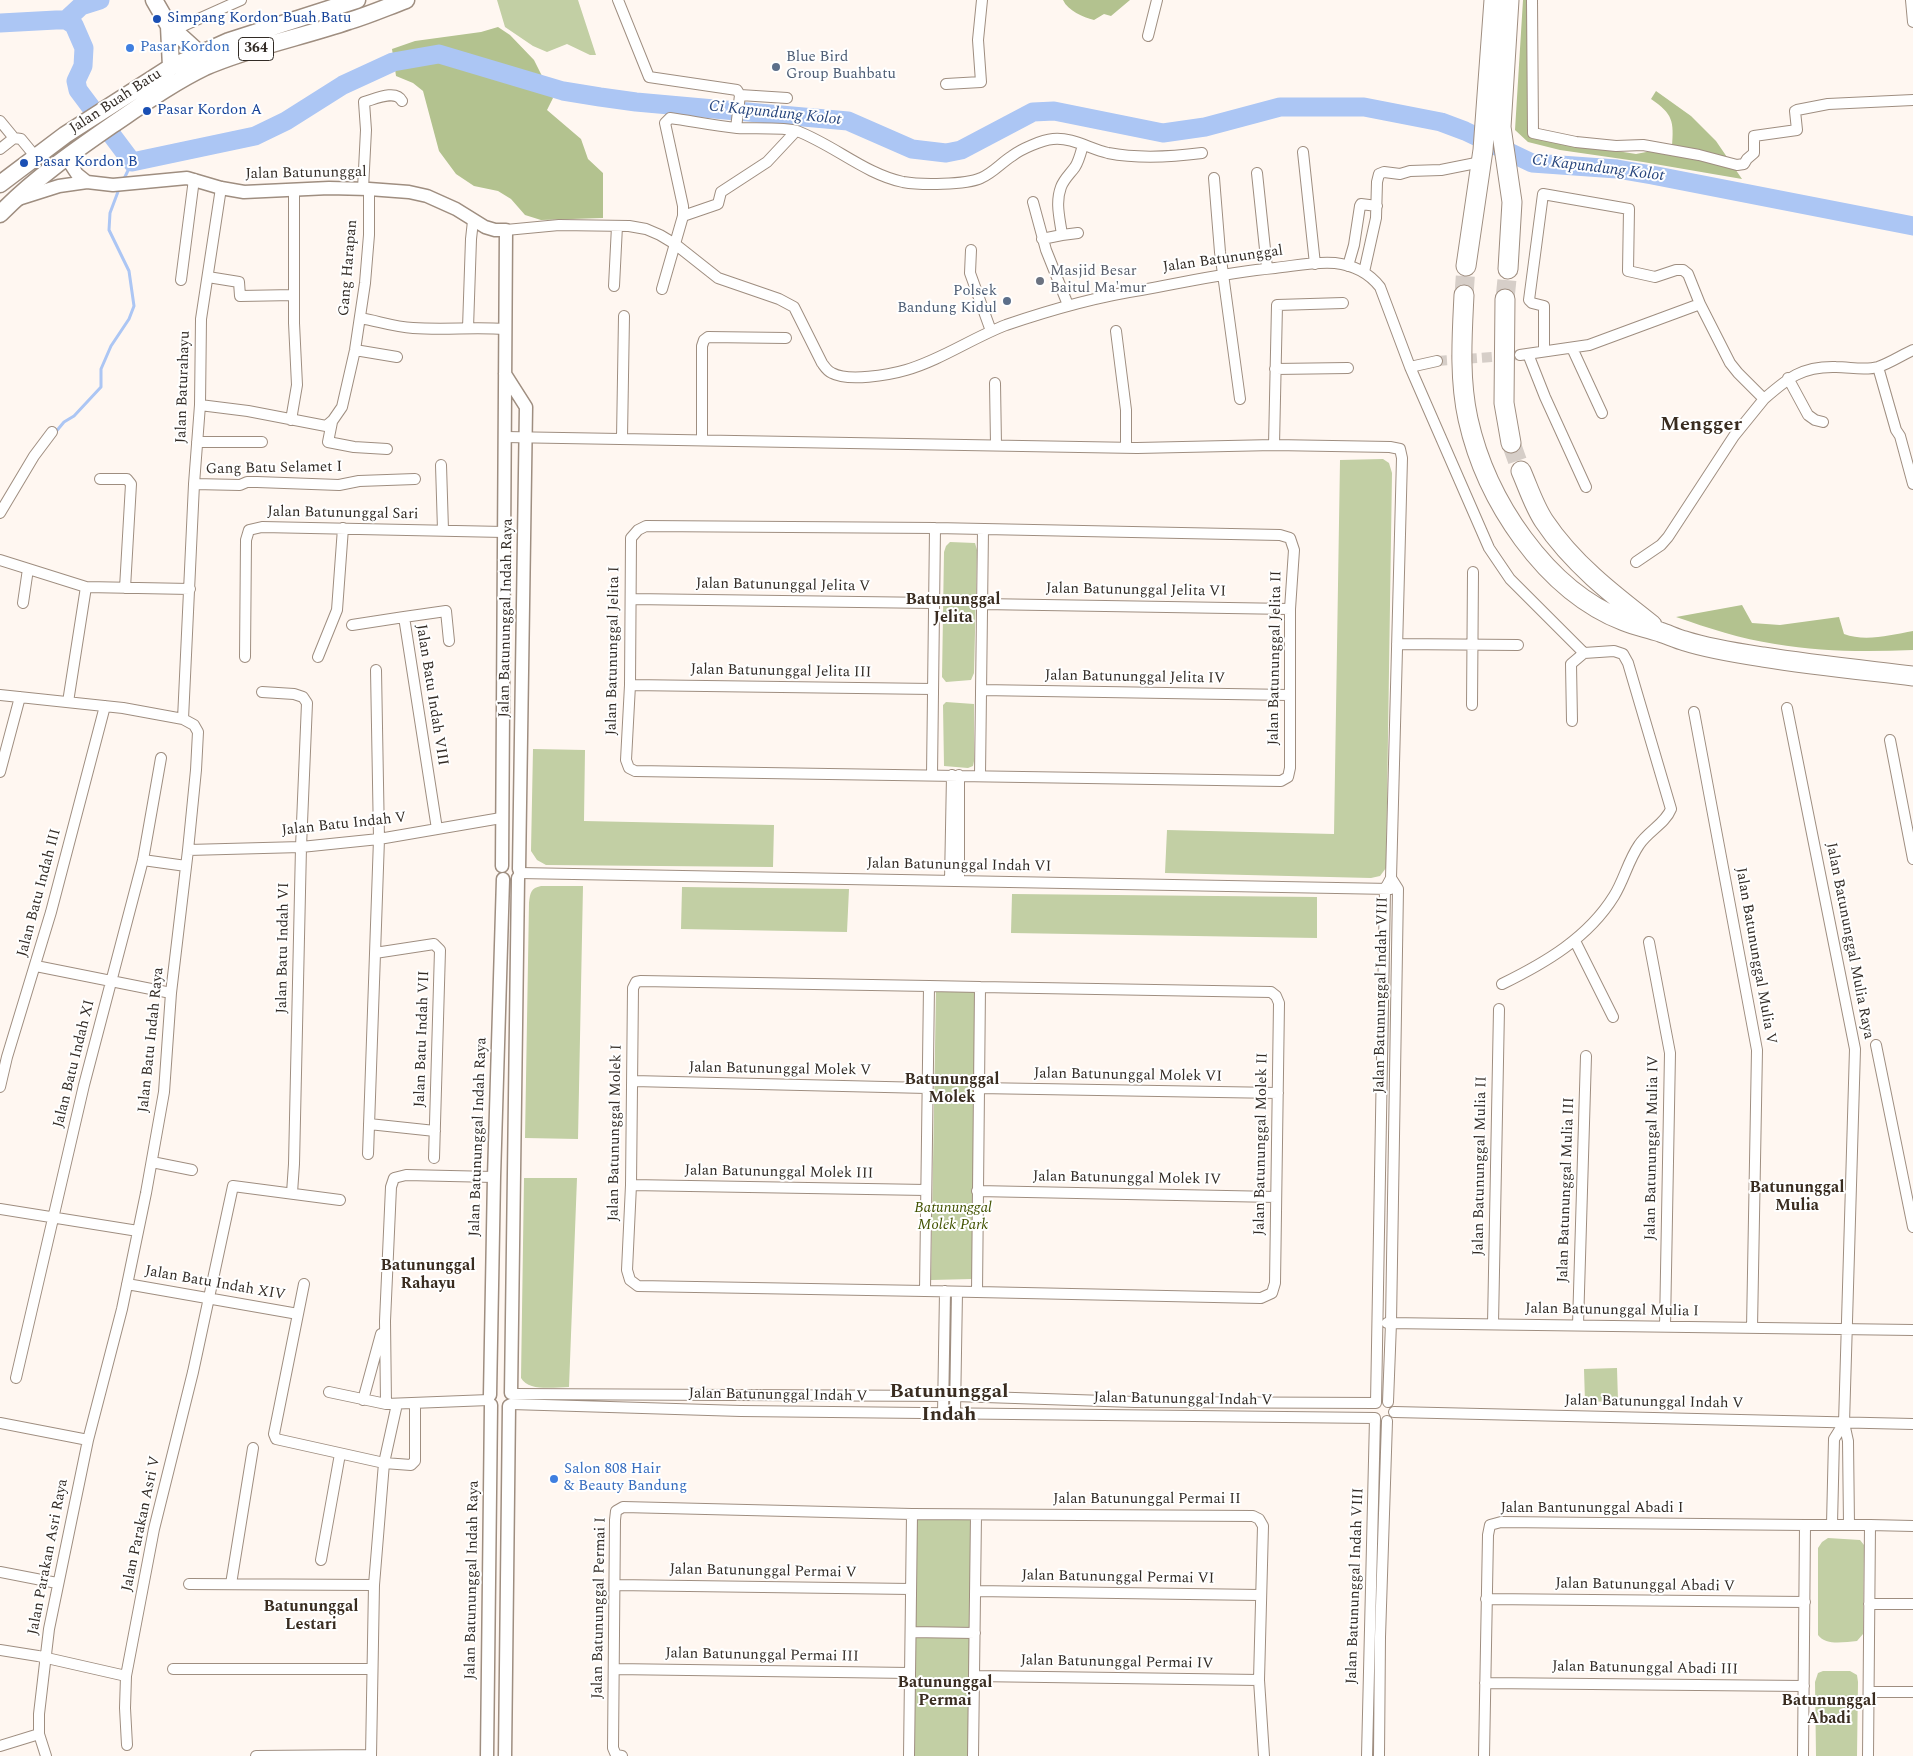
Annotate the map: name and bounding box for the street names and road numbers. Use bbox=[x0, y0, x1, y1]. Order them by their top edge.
road number: 364 bbox=[238, 38, 274, 61]
street label: Jalan Buah Batu bbox=[67, 66, 165, 138]
street label: Jalan Batununggal bbox=[245, 164, 367, 184]
street label: Gang Harapan bbox=[336, 219, 362, 317]
street label: Jalan Batununggal bbox=[1162, 243, 1284, 277]
street label: Jalan Baturahayu bbox=[173, 330, 195, 444]
street label: Gang Batu Selamet I bbox=[206, 459, 342, 479]
street label: Jalan Batununggal Sari bbox=[267, 504, 419, 524]
street label: Jalan Batununggal Indah Raya bbox=[496, 518, 518, 718]
street label: Jalan Batununggal Jelita I bbox=[604, 566, 624, 736]
street label: Jalan Batununggal Jelita II bbox=[1265, 570, 1287, 746]
street label: Jalan Batununggal Jelita V bbox=[696, 575, 870, 597]
street label: Jalan Batununggal Jelita VI bbox=[1046, 580, 1226, 602]
street label: Jalan Batu Indah VIII bbox=[411, 623, 451, 767]
street label: Jalan Batununggal Jelita III bbox=[690, 661, 872, 683]
street label: Jalan Batununggal Jelita IV bbox=[1045, 667, 1225, 689]
street label: Jalan Batu Indah V bbox=[281, 809, 407, 841]
street label: Jalan Batu Indah III bbox=[14, 827, 66, 959]
street label: Jalan Batununggal Mulia Raya bbox=[1821, 841, 1877, 1041]
street label: Jalan Batununggal Indah VI bbox=[867, 855, 1051, 877]
street label: Jalan Batununggal Mulia V bbox=[1731, 866, 1779, 1046]
street label: Jalan Batu Indah VI bbox=[274, 882, 294, 1014]
street label: Jalan Batununggal Indah VIII bbox=[1371, 897, 1393, 1093]
street label: Jalan Batu Indah Raya bbox=[135, 966, 169, 1114]
street label: Jalan Batu Indah VII bbox=[412, 970, 434, 1108]
street label: Jalan Batu Indah XI bbox=[50, 998, 100, 1130]
street label: Jalan Batununggal Indah Raya bbox=[467, 1037, 491, 1237]
street label: Jalan Batununggal Molek I bbox=[605, 1044, 627, 1222]
street label: Jalan Batununggal Molek II bbox=[1251, 1052, 1273, 1236]
street label: Jalan Batununggal Mulia IV bbox=[1642, 1055, 1664, 1241]
street label: Jalan Batununggal Molek V bbox=[689, 1059, 871, 1081]
street label: Jalan Batununggal Molek VI bbox=[1034, 1065, 1222, 1087]
street label: Jalan Batununggal Mulia II bbox=[1470, 1076, 1492, 1256]
street label: Jalan Batununggal Mulia III bbox=[1555, 1097, 1579, 1283]
street label: Jalan Batununggal Molek III bbox=[684, 1162, 874, 1184]
street label: Jalan Batununggal Molek IV bbox=[1033, 1168, 1221, 1190]
street label: Jalan Batu Indah XIV bbox=[143, 1263, 287, 1305]
street label: Jalan Batununggal Mulia I bbox=[1525, 1300, 1699, 1322]
street label: Jalan Batununggal Indah V bbox=[688, 1385, 868, 1407]
street label: Jalan Batununggal Indah V bbox=[1093, 1389, 1273, 1411]
street label: Jalan Batununggal Indah V bbox=[1564, 1392, 1744, 1414]
street label: Jalan Parakan Asri V bbox=[119, 1455, 165, 1593]
street label: Jalan Parakan Asri Raya bbox=[25, 1477, 73, 1637]
street label: Jalan Batununggal Indah Raya bbox=[462, 1480, 484, 1680]
street label: Jalan Batununggal Indah VIII bbox=[1344, 1488, 1368, 1684]
street label: Jalan Batununggal Permai II bbox=[1053, 1491, 1241, 1509]
street label: Jalan Bantununggal Abadi I bbox=[1500, 1500, 1684, 1518]
street label: Jalan Batununggal Permai I bbox=[589, 1517, 611, 1699]
street label: Jalan Batununggal Permai V bbox=[669, 1561, 857, 1583]
street label: Jalan Batununggal Permai VI bbox=[1021, 1567, 1215, 1589]
street label: Jalan Batununggal Abadi V bbox=[1555, 1575, 1735, 1597]
street label: Jalan Batununggal Permai III bbox=[665, 1645, 859, 1667]
street label: Jalan Batununggal Permai IV bbox=[1020, 1652, 1214, 1674]
street label: Jalan Batununggal Abadi III bbox=[1552, 1658, 1738, 1680]

